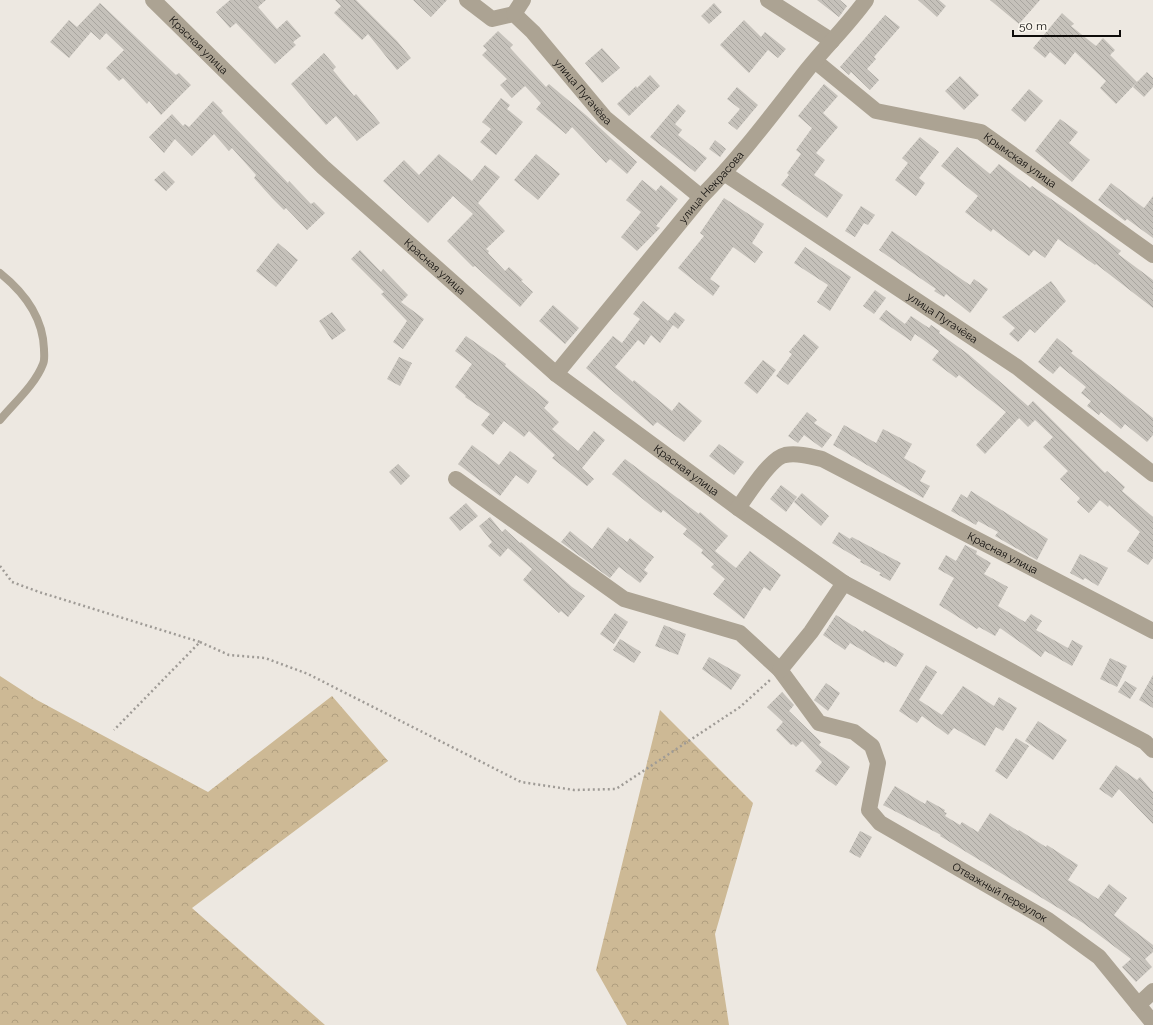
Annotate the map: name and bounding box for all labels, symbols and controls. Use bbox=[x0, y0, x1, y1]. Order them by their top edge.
scale bar bbox=[1013, 12, 1120, 38]
street label: Красная улица bbox=[166, 13, 231, 77]
text: 50 m bbox=[1019, 19, 1047, 33]
street label: улица Пугачёва bbox=[551, 56, 614, 128]
street label: Крымская улица bbox=[981, 130, 1059, 191]
street label: улица Некрасова bbox=[676, 149, 747, 226]
street label: Красная улица bbox=[401, 236, 468, 297]
street label: улица Пугачёва bbox=[904, 290, 980, 346]
street label: Красная улица bbox=[651, 442, 721, 499]
street label: Красная улица bbox=[965, 530, 1040, 577]
street label: Отважный переулок bbox=[950, 860, 1050, 925]

